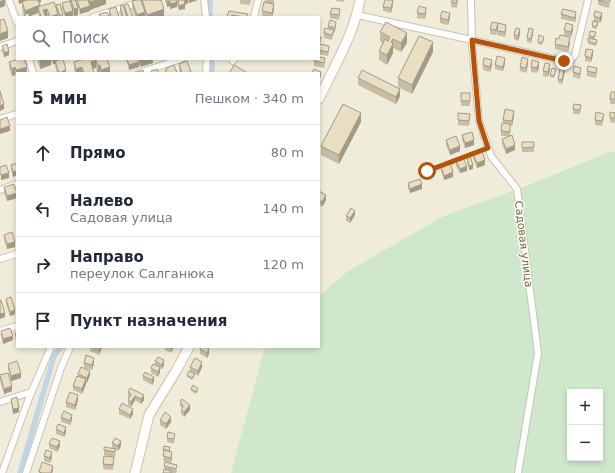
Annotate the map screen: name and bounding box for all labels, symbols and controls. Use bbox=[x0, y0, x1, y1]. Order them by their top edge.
search box bbox=[16, 16, 320, 60]
icon: search bbox=[30, 27, 52, 49]
text: Поиск bbox=[62, 29, 110, 47]
route end bbox=[555, 52, 573, 70]
text: 5 мин bbox=[32, 88, 87, 108]
text: Пешком · 340 m bbox=[195, 91, 304, 106]
icon: ahead bbox=[32, 142, 54, 164]
text: Прямо bbox=[70, 144, 126, 162]
text: 80 m bbox=[271, 145, 304, 160]
route start bbox=[418, 162, 436, 180]
text: Налево bbox=[70, 192, 134, 210]
icon: left bbox=[32, 198, 54, 220]
street label: Садовая улица bbox=[512, 200, 535, 288]
text: 140 m bbox=[262, 201, 304, 216]
text: Садовая улица bbox=[70, 210, 173, 225]
text: Направо bbox=[70, 248, 144, 266]
icon: right bbox=[32, 254, 54, 276]
text: 120 m bbox=[262, 257, 304, 272]
text: переулок Салганюка bbox=[70, 266, 214, 281]
icon: arrive bbox=[32, 310, 54, 332]
text: Пункт назначения bbox=[70, 312, 227, 330]
map controls bbox=[567, 389, 603, 461]
button: + bbox=[567, 389, 603, 425]
button: − bbox=[567, 425, 603, 461]

